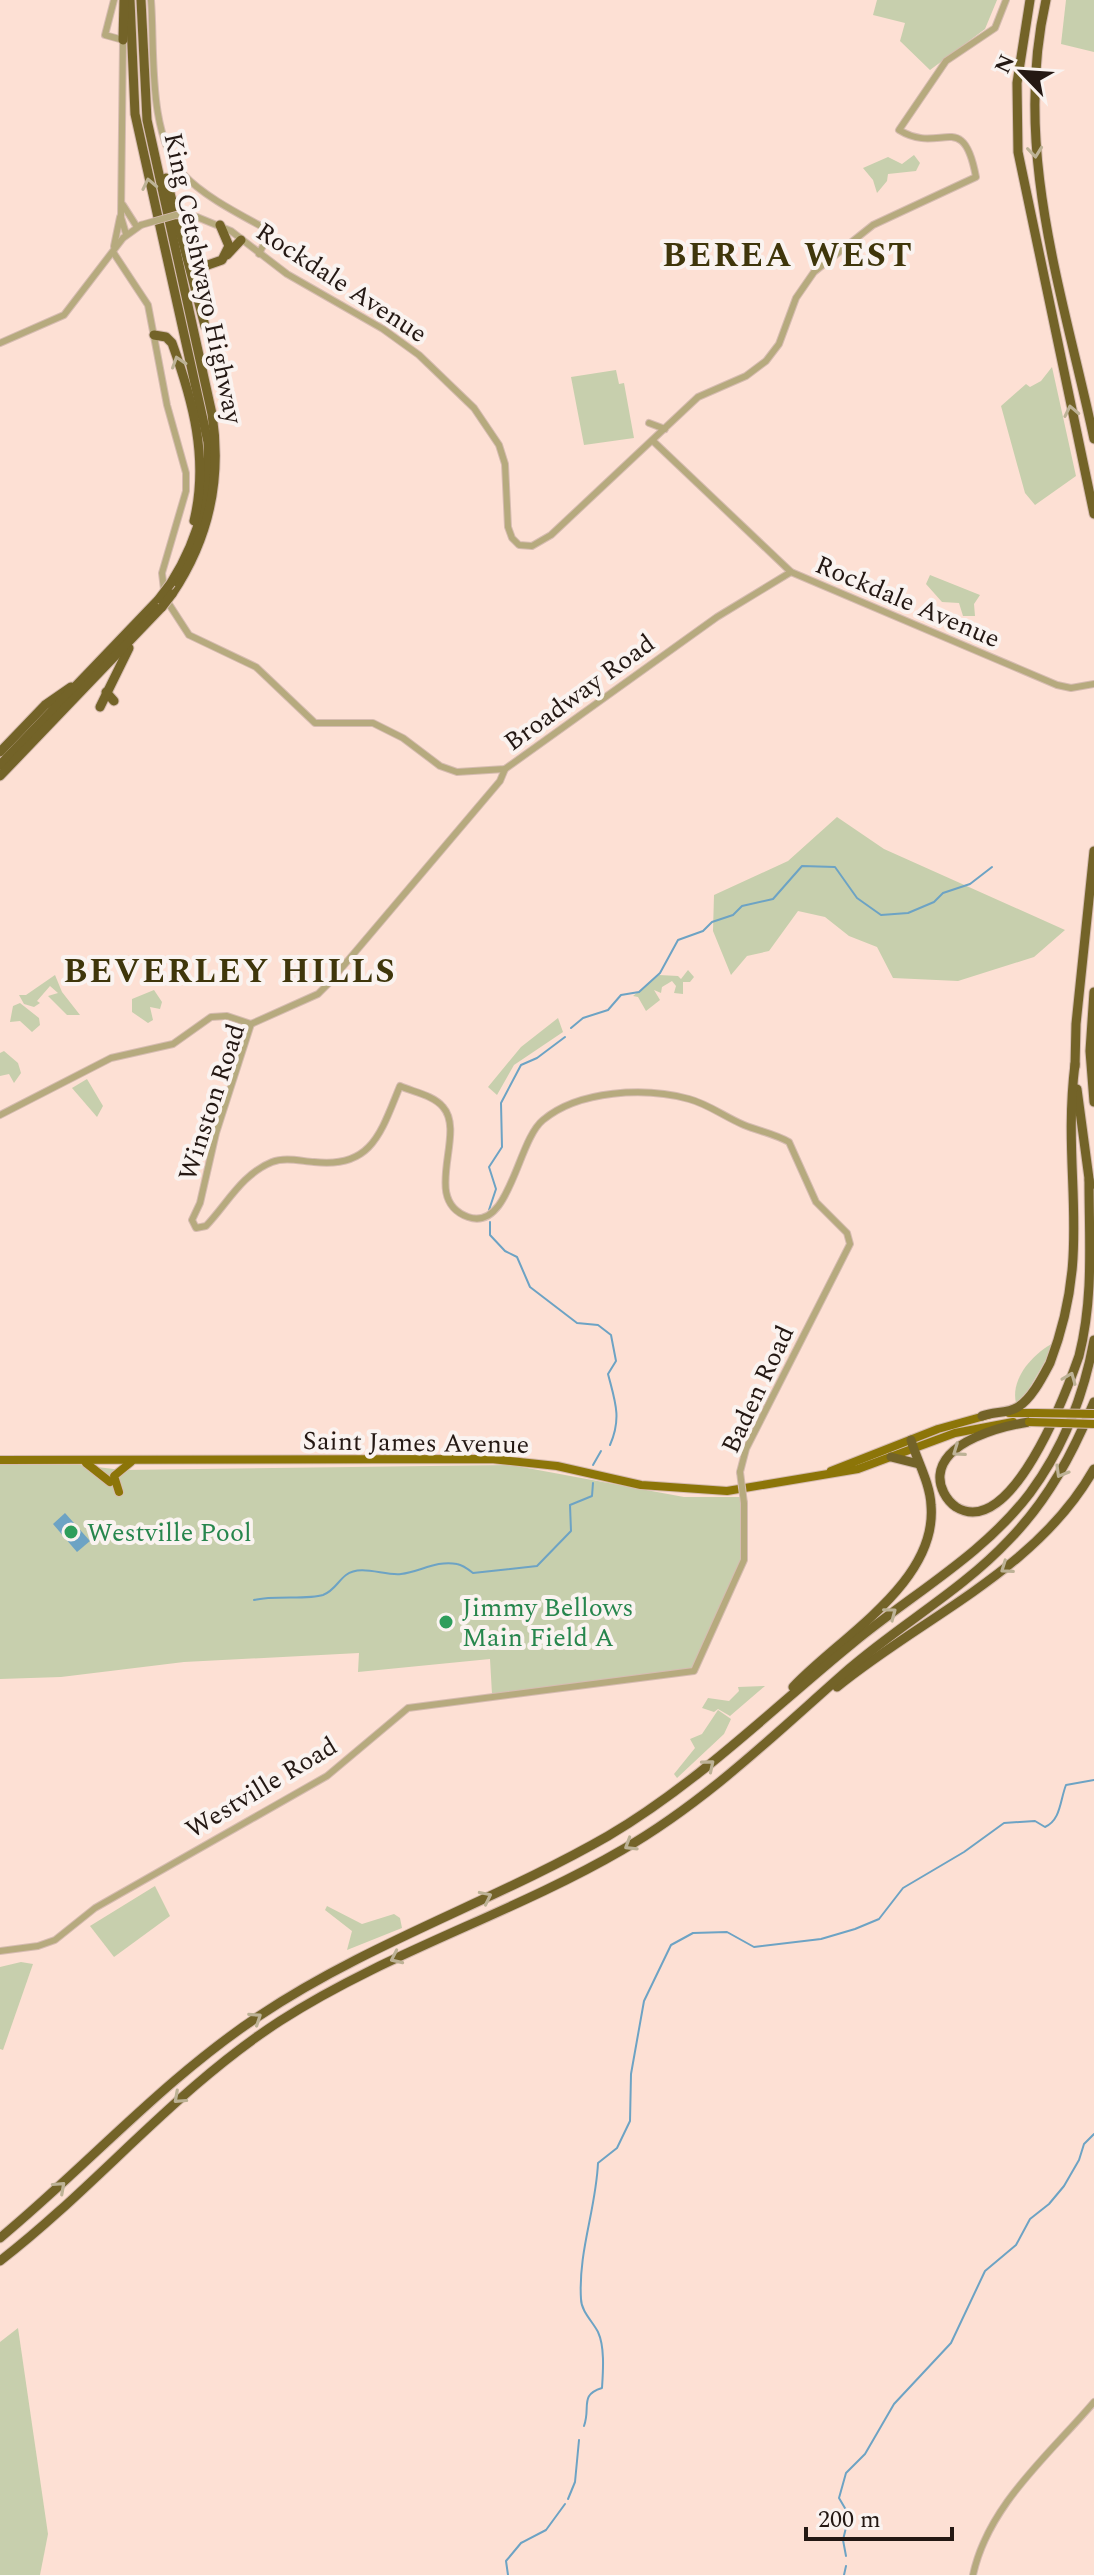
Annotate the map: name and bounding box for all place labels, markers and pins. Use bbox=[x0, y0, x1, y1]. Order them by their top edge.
place label: Westville Pool bbox=[87, 1513, 252, 1553]
marker: Westville Pool bbox=[62, 1523, 80, 1541]
place label: Jimmy Bellows Main Field A bbox=[462, 1588, 634, 1658]
marker: Jimmy Bellows Main Field A bbox=[437, 1613, 455, 1631]

